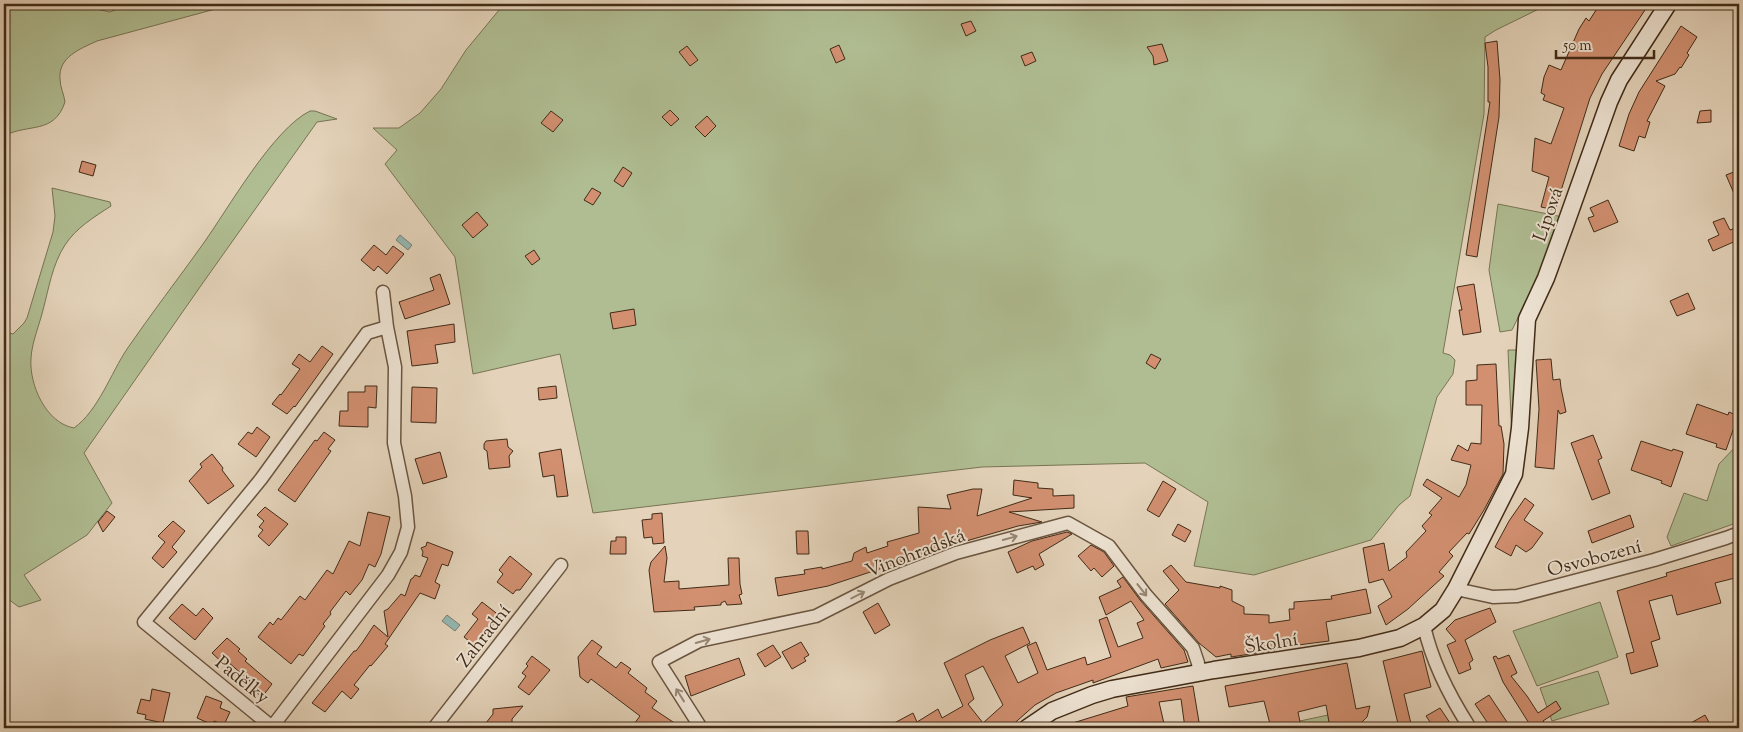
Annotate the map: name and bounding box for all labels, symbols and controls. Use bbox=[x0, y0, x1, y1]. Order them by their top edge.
scale bar bbox=[1556, 28, 1653, 60]
text: 50 m bbox=[1562, 36, 1592, 57]
street label: Lípová bbox=[1528, 184, 1571, 246]
street label: Vinohradská bbox=[862, 523, 970, 586]
one-way arrow bbox=[1001, 533, 1017, 543]
street label: Osvobození bbox=[1544, 534, 1645, 585]
one-way arrow bbox=[1137, 583, 1148, 596]
one-way arrow bbox=[850, 590, 865, 599]
street label: Zahradní bbox=[452, 599, 518, 674]
street label: Školní bbox=[1243, 627, 1300, 662]
one-way arrow bbox=[695, 635, 711, 645]
street label: Padělky bbox=[208, 651, 275, 712]
one-way arrow bbox=[675, 688, 685, 702]

